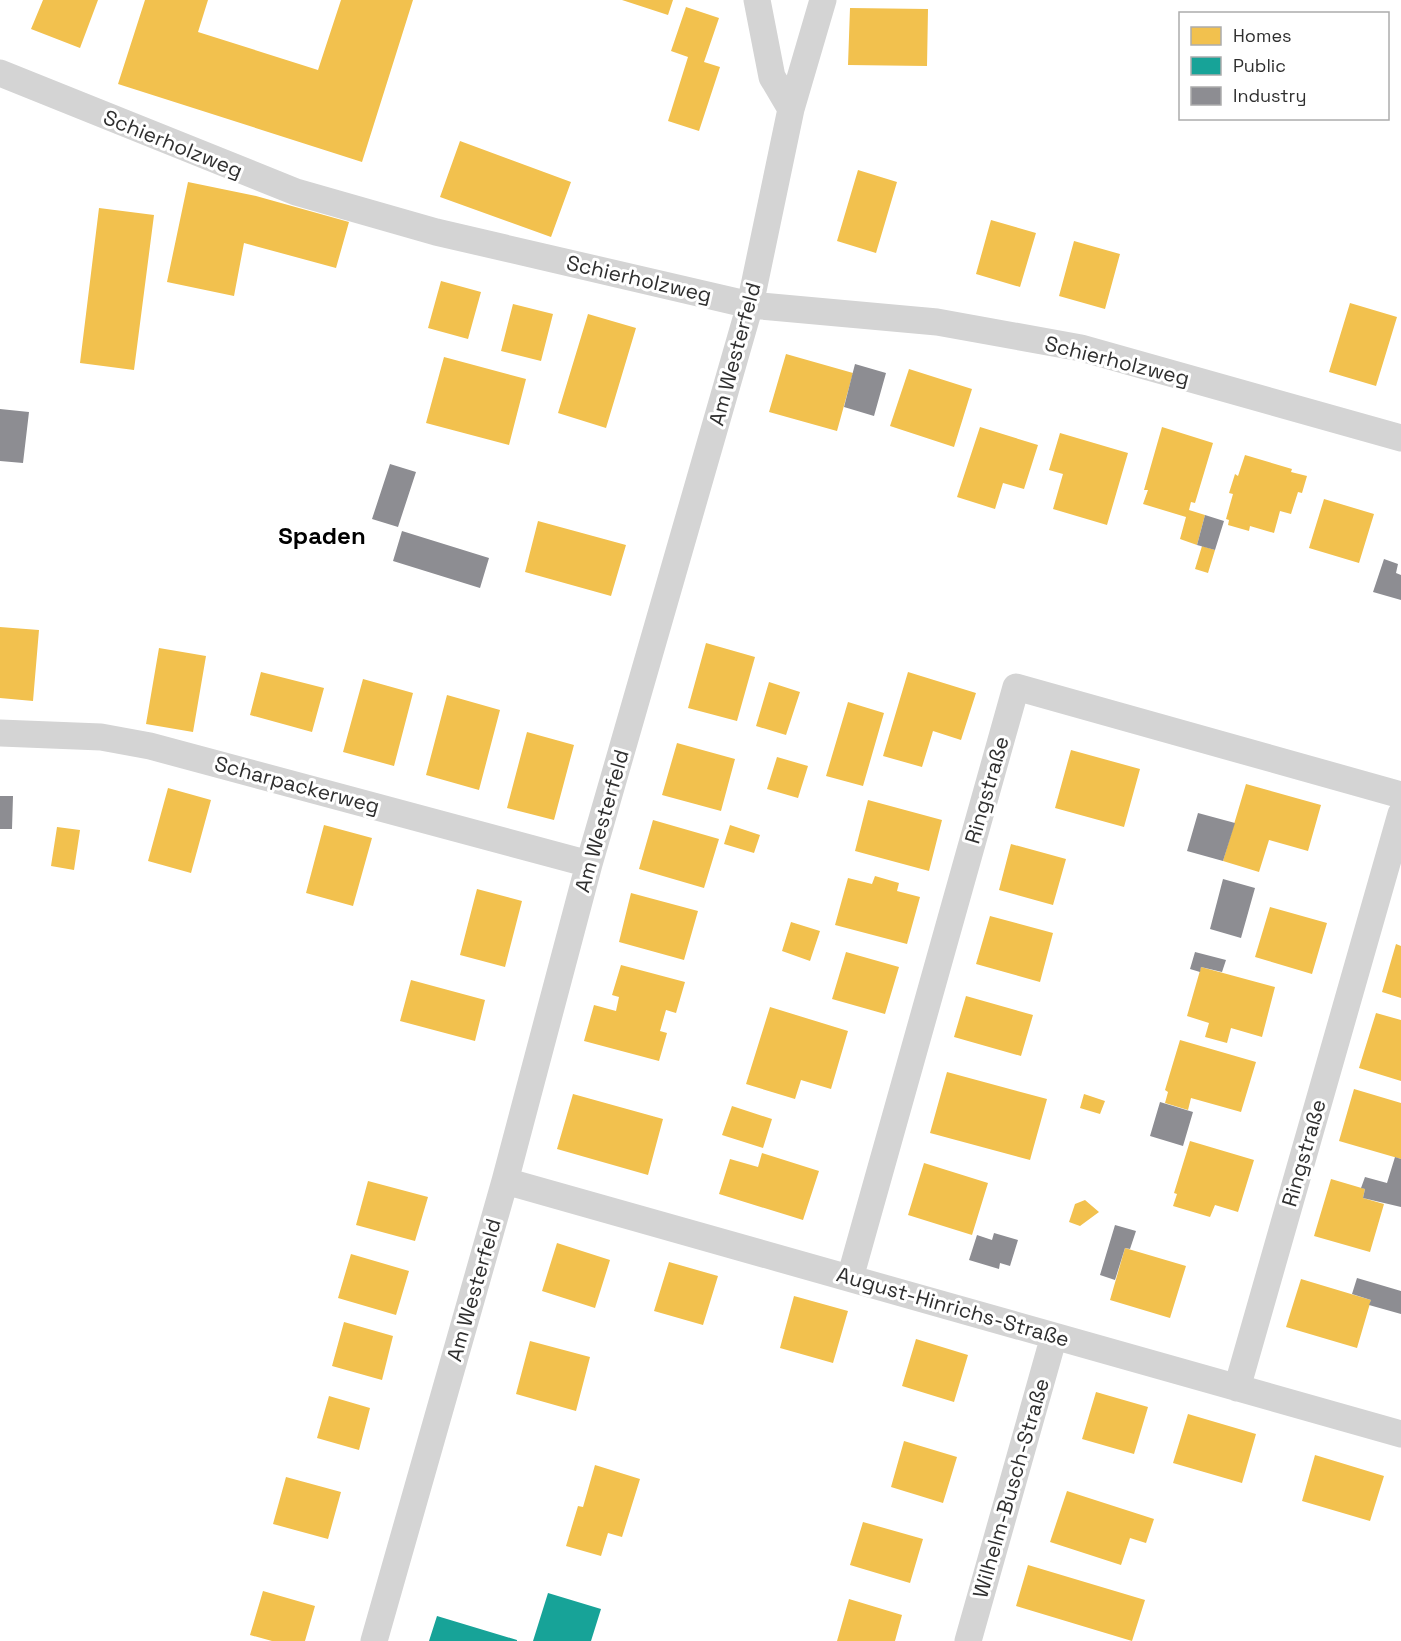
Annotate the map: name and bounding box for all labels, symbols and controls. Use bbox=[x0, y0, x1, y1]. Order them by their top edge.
legend bbox=[1179, 12, 1389, 120]
text: Homes bbox=[1233, 24, 1292, 47]
text: Public bbox=[1233, 54, 1286, 77]
text: Industry bbox=[1233, 84, 1306, 107]
street label: Schierholzweg bbox=[99, 103, 247, 184]
street label: Schierholzweg bbox=[564, 249, 714, 308]
street label: Am Westerfeld bbox=[702, 279, 767, 429]
street label: Schierholzweg bbox=[1042, 329, 1192, 392]
district label: Spaden bbox=[278, 520, 366, 551]
street label: Ringstraße bbox=[958, 733, 1015, 847]
street label: Am Westerfeld bbox=[568, 746, 635, 895]
street label: Scharpackerweg bbox=[212, 750, 383, 820]
street label: Ringstraße bbox=[1275, 1096, 1332, 1210]
street label: Am Westerfeld bbox=[440, 1215, 507, 1364]
street label: August-Hinrichs-Straße bbox=[834, 1260, 1073, 1353]
street label: Wilhelm-Busch-Straße bbox=[966, 1375, 1055, 1601]

